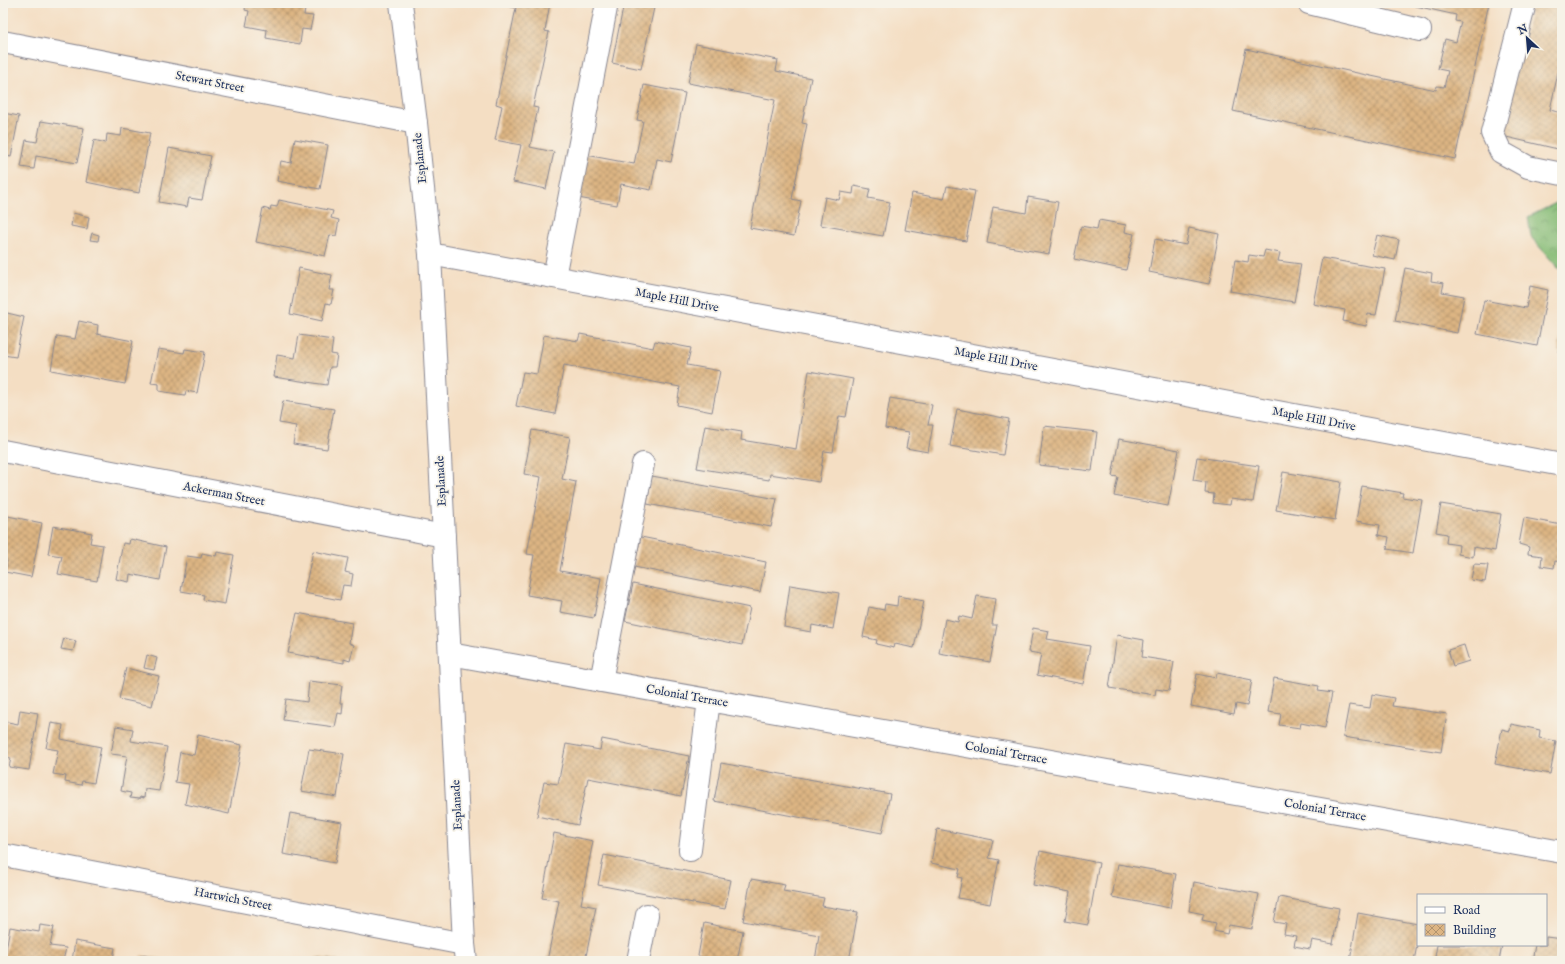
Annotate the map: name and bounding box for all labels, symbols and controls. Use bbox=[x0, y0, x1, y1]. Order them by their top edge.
north arrow bbox=[1507, 18, 1547, 58]
text: N bbox=[1515, 21, 1531, 39]
street label: Stewart Street bbox=[174, 68, 246, 96]
street label: Esplanade bbox=[410, 131, 431, 184]
street label: Maple Hill Drive bbox=[634, 285, 721, 317]
street label: Maple Hill Drive bbox=[953, 344, 1040, 376]
street label: Maple Hill Drive bbox=[1271, 404, 1358, 436]
street label: Esplanade bbox=[432, 455, 451, 507]
street label: Ackerman Street bbox=[181, 479, 266, 509]
street label: Colonial Terrace bbox=[645, 681, 730, 711]
street label: Colonial Terrace bbox=[964, 738, 1049, 768]
street label: Esplanade bbox=[448, 779, 467, 831]
street label: Colonial Terrace bbox=[1283, 795, 1368, 825]
street label: Hartwich Street bbox=[193, 884, 273, 914]
legend bbox=[1417, 894, 1547, 946]
text: Road bbox=[1453, 903, 1481, 918]
text: Building bbox=[1453, 923, 1497, 938]

